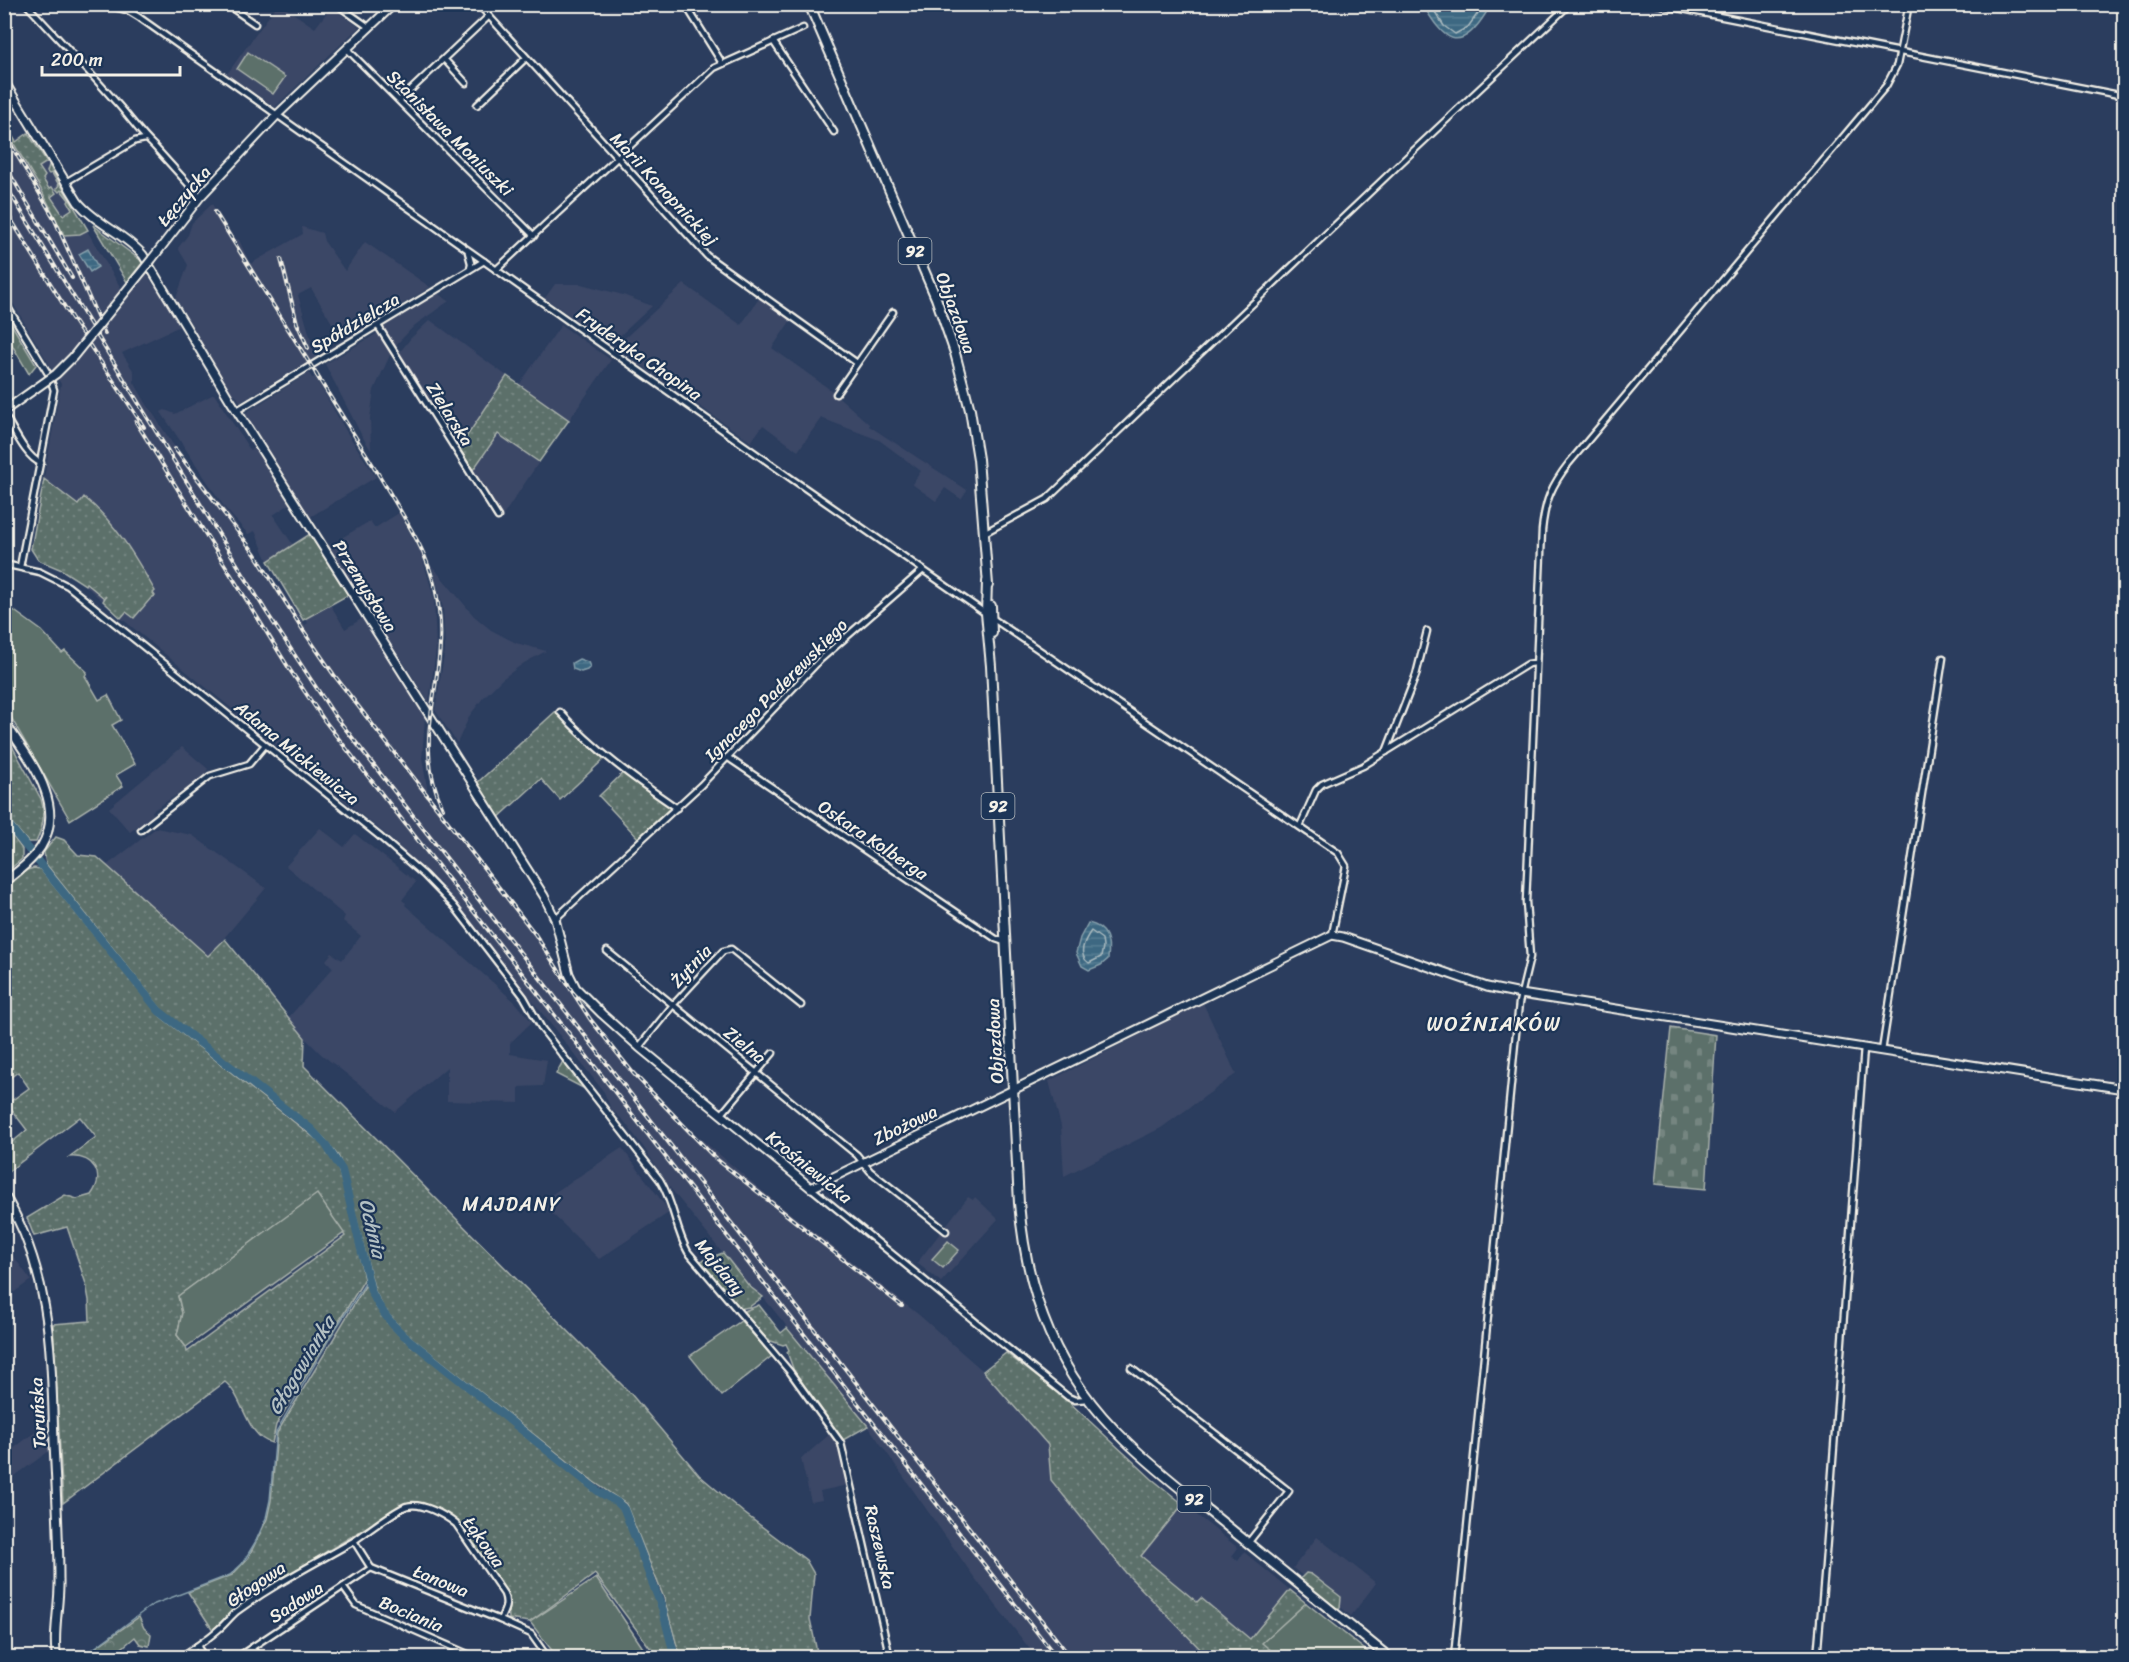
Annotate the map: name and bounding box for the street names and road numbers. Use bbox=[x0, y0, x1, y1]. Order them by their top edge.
street label: Stanisława Moniuszki bbox=[379, 62, 522, 205]
street label: Marii Konopnickiej bbox=[602, 124, 726, 254]
street label: Łęczycka bbox=[149, 158, 219, 234]
road number: 92 bbox=[898, 238, 932, 264]
street label: Objazdowa bbox=[926, 268, 986, 358]
street label: Spółdzielcza bbox=[304, 284, 406, 362]
street label: Fryderyka Chopina bbox=[569, 298, 710, 410]
street label: Zielarska bbox=[417, 375, 483, 453]
street label: Przemysłowa bbox=[324, 533, 406, 639]
street label: Ignacego Paderewskiego bbox=[696, 610, 856, 770]
street label: Adama Mickiewicza bbox=[226, 691, 367, 814]
street label: Oskara Kolberga bbox=[811, 791, 936, 890]
road number: 92 bbox=[982, 793, 1014, 819]
street label: Żytnia bbox=[662, 936, 721, 995]
street label: Objazdowa bbox=[977, 998, 1013, 1084]
street label: Zielna bbox=[716, 1017, 774, 1073]
street label: Zbożowa bbox=[867, 1096, 943, 1154]
street label: Krośniewicka bbox=[758, 1122, 860, 1213]
street label: Majdany bbox=[686, 1231, 754, 1304]
street label: Toruńska bbox=[20, 1377, 56, 1449]
road number: 92 bbox=[1178, 1486, 1210, 1512]
street label: Raszewska bbox=[855, 1502, 905, 1592]
street label: Łąkowa bbox=[454, 1509, 514, 1576]
street label: Głogowa bbox=[220, 1552, 292, 1616]
street label: Łanowa bbox=[408, 1555, 474, 1607]
street label: Sadowa bbox=[262, 1572, 330, 1632]
street label: Bociania bbox=[374, 1586, 449, 1642]

